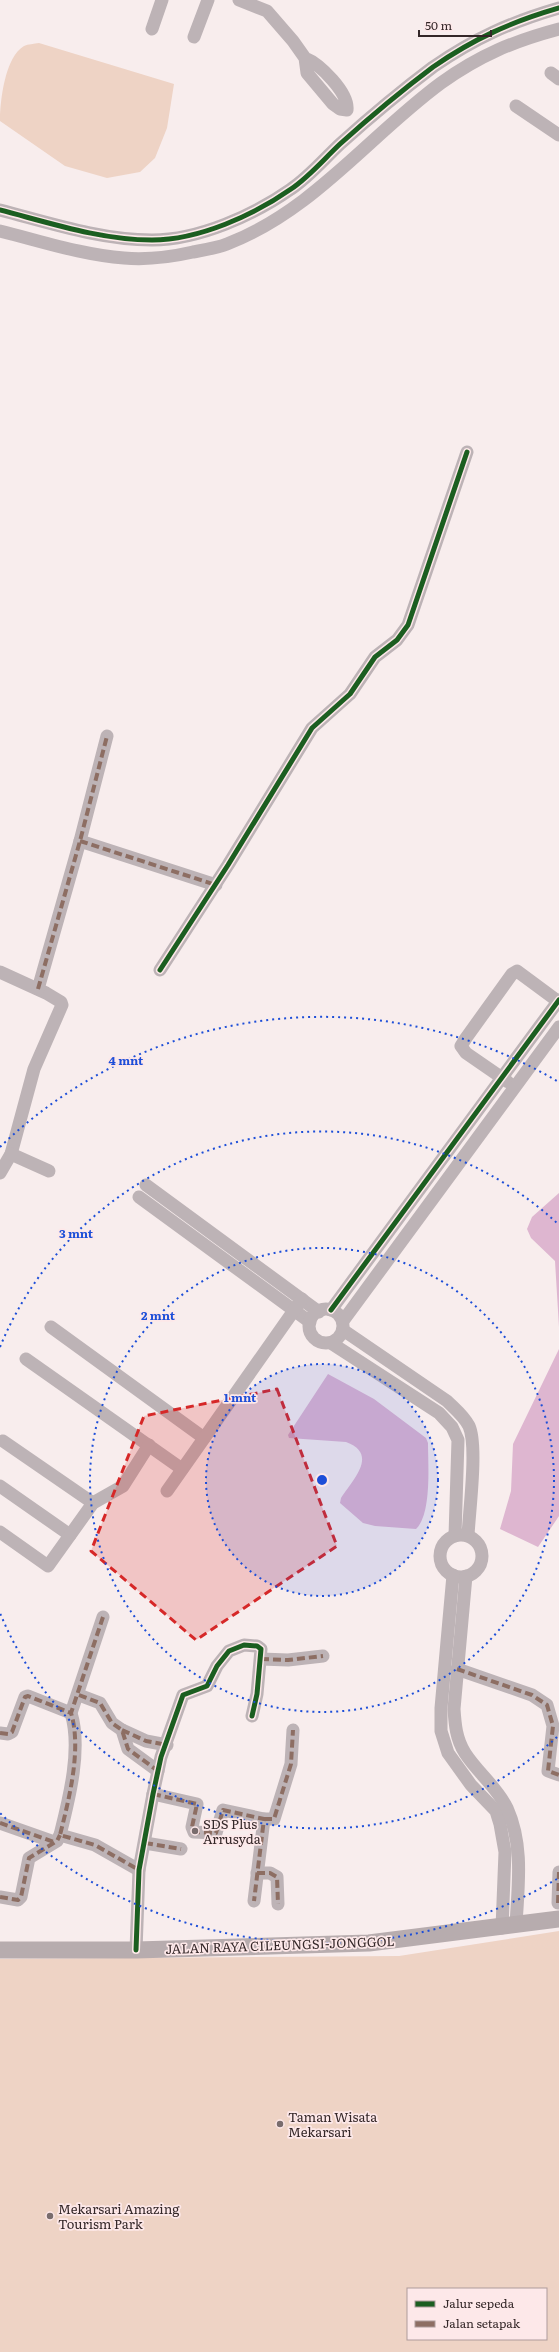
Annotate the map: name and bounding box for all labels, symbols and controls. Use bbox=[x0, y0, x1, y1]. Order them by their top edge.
scale bar bbox=[419, 12, 491, 38]
text: 50 m bbox=[425, 16, 452, 34]
text: 4 mnt bbox=[109, 1051, 144, 1069]
text: 3 mnt bbox=[59, 1224, 94, 1242]
text: 2 mnt bbox=[141, 1306, 176, 1324]
text: 1 mnt bbox=[224, 1388, 257, 1406]
centre of rings bbox=[315, 1473, 329, 1487]
place label: SDS Plus Arrusyda bbox=[203, 1814, 261, 1848]
marker: SDS Plus Arrusyda bbox=[190, 1826, 200, 1836]
street label: JALAN RAYA CILEUNGSI-JONGGOL bbox=[165, 1931, 395, 1958]
place label: Taman Wisata Mekarsari bbox=[288, 2107, 377, 2141]
marker: Taman Wisata Mekarsari bbox=[275, 2119, 285, 2129]
place label: Mekarsari Amazing Tourism Park bbox=[58, 2199, 180, 2233]
marker: Mekarsari Amazing Tourism Park bbox=[45, 2211, 55, 2221]
legend bbox=[407, 2288, 547, 2340]
text: Jalur sepeda bbox=[443, 2294, 515, 2312]
text: Jalan setapak bbox=[443, 2314, 521, 2332]

